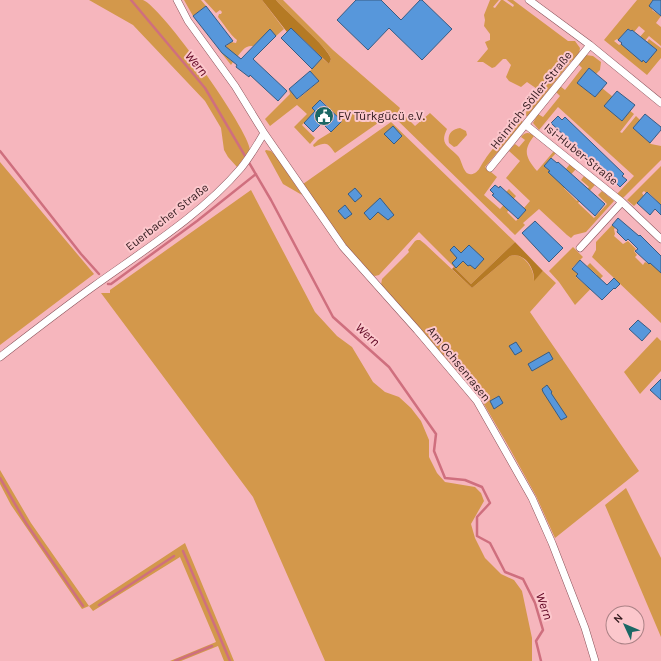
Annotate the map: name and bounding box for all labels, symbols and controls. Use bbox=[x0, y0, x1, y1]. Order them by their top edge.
water label: Wern bbox=[182, 48, 211, 79]
street label: Heinrich-Söller-Straße bbox=[487, 48, 575, 152]
public building icon: FV Türkgücü e.V. bbox=[313, 105, 335, 127]
place label: FV Türkgücü e.V. bbox=[338, 109, 425, 123]
street label: Isi-Huber-Straße bbox=[541, 120, 621, 188]
street label: Euerbacher Straße bbox=[123, 180, 211, 254]
water label: Wern bbox=[352, 320, 383, 349]
street label: Am Ochsenrasen bbox=[424, 324, 494, 404]
water label: Wern bbox=[533, 591, 556, 622]
north arrow bbox=[605, 605, 645, 645]
text: N bbox=[611, 611, 626, 626]

